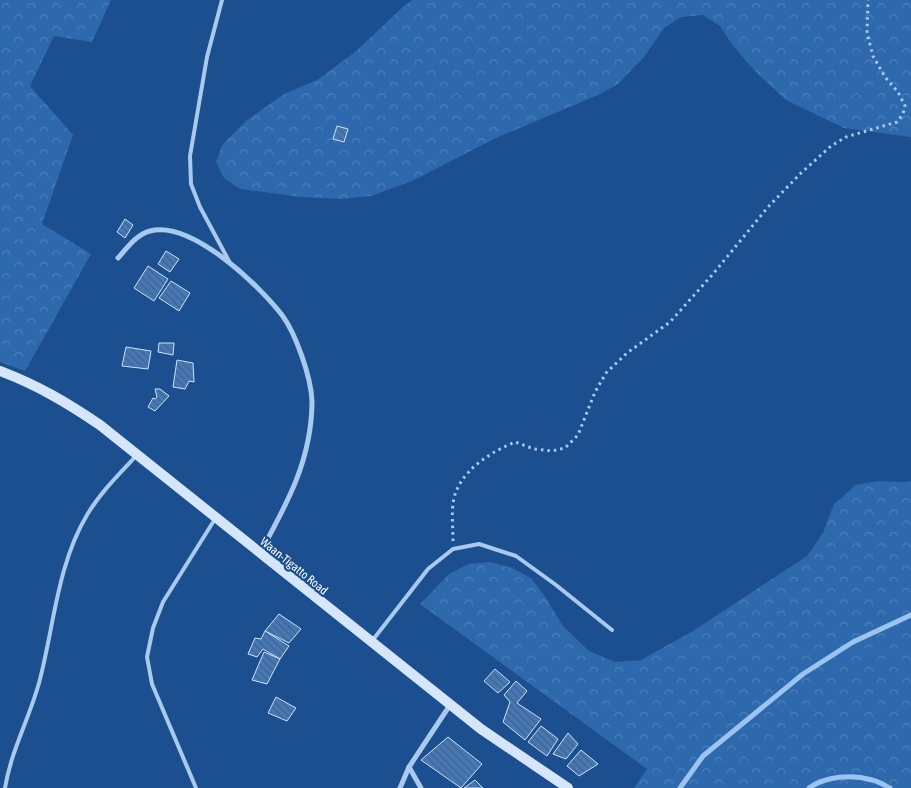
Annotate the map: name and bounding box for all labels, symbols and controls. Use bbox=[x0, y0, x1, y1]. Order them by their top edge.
street label: Waan-Tigatto Road bbox=[257, 534, 331, 598]

